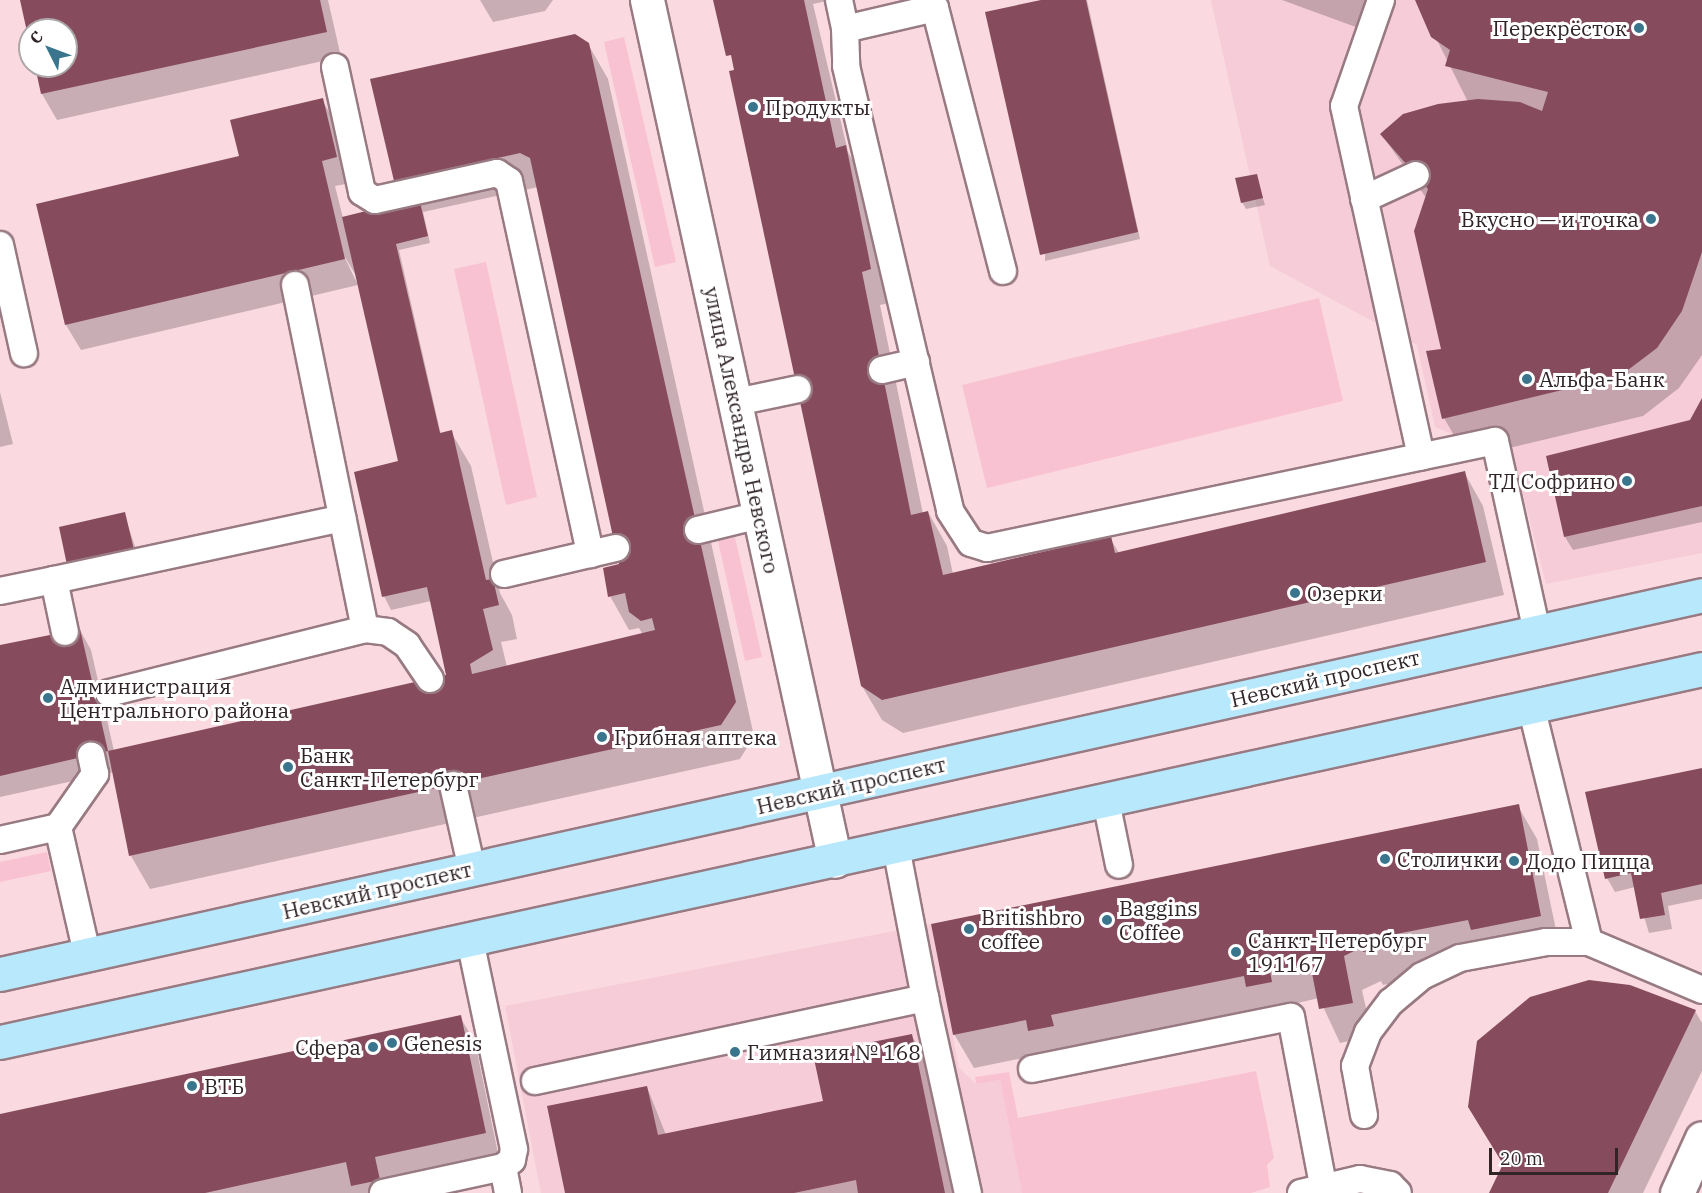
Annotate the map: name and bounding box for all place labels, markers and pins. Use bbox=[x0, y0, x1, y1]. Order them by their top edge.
place label: Перекрёсток bbox=[1493, 15, 1627, 41]
marker: Перекрёсток bbox=[1632, 21, 1646, 35]
place label: Продукты bbox=[765, 94, 870, 120]
marker: Продукты bbox=[746, 100, 760, 114]
place label: Вкусно — и точка bbox=[1461, 206, 1639, 232]
marker: Вкусно — и точка bbox=[1644, 212, 1658, 226]
place label: Альфа-Банк bbox=[1539, 366, 1665, 392]
marker: Альфа-Банк bbox=[1520, 372, 1534, 386]
place label: ТД Софрино bbox=[1489, 468, 1615, 494]
marker: ТД Софрино bbox=[1620, 474, 1634, 488]
place label: Озерки bbox=[1307, 580, 1383, 606]
marker: Озерки bbox=[1288, 586, 1302, 600]
place label: Администрация Центрального района bbox=[60, 673, 289, 723]
marker: Администрация Центрального района bbox=[41, 691, 55, 705]
place label: Грибная аптека bbox=[614, 724, 777, 750]
marker: Грибная аптека bbox=[595, 730, 609, 744]
place label: Банк Санкт-Петербург bbox=[300, 742, 479, 792]
marker: Банк Санкт-Петербург bbox=[281, 760, 295, 774]
place label: Столички bbox=[1397, 846, 1499, 872]
place label: Додо Пицца bbox=[1526, 848, 1651, 874]
marker: Столички bbox=[1378, 852, 1392, 866]
marker: Додо Пицца bbox=[1507, 854, 1521, 868]
place label: Baggins Coffee bbox=[1119, 895, 1198, 945]
place label: Britishbro coffee bbox=[981, 904, 1082, 954]
marker: Baggins Coffee bbox=[1100, 913, 1114, 927]
marker: Britishbro coffee bbox=[962, 922, 976, 936]
place label: Санкт-Петербург 191167 bbox=[1248, 927, 1427, 977]
marker: Санкт-Петербург 191167 bbox=[1229, 945, 1243, 959]
place label: Genesis bbox=[404, 1030, 482, 1056]
place label: Сфера bbox=[295, 1034, 361, 1060]
marker: Genesis bbox=[385, 1036, 399, 1050]
place label: Гимназия № 168 bbox=[747, 1039, 921, 1065]
marker: Сфера bbox=[366, 1040, 380, 1054]
marker: Гимназия № 168 bbox=[728, 1045, 742, 1059]
place label: ВТБ bbox=[204, 1073, 244, 1099]
marker: ВТБ bbox=[185, 1079, 199, 1093]

